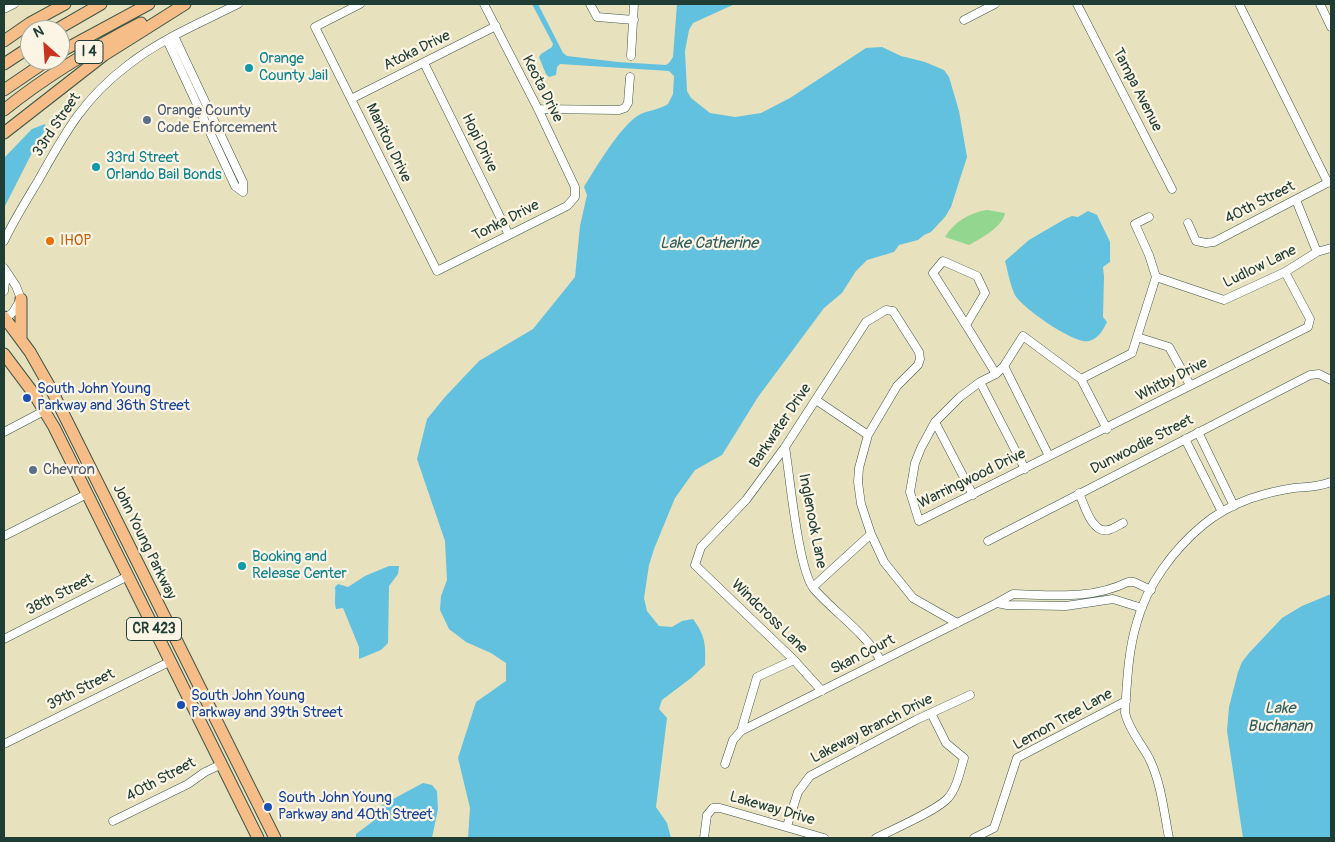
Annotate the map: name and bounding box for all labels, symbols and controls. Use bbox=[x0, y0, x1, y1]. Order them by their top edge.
north arrow bbox=[20, 20, 70, 70]
text: N bbox=[31, 22, 47, 42]
street label: Atoka Drive bbox=[381, 27, 453, 75]
road number: I 4 bbox=[75, 41, 103, 64]
street label: Tampa Avenue bbox=[1108, 45, 1166, 135]
place label: Orange County Jail bbox=[259, 50, 328, 85]
street label: Keota Drive bbox=[517, 52, 567, 126]
marker: Orange County Jail bbox=[243, 62, 255, 74]
street label: 33rd Street bbox=[29, 90, 85, 160]
street label: Manitou Drive bbox=[361, 101, 415, 185]
place label: Orange County Code Enforcement bbox=[157, 102, 277, 137]
street label: Hopi Drive bbox=[457, 111, 501, 175]
marker: Orange County Code Enforcement bbox=[141, 114, 153, 126]
place label: 33rd Street Orlando Bail Bonds bbox=[106, 149, 222, 184]
marker: 33rd Street Orlando Bail Bonds bbox=[90, 161, 102, 173]
street label: 40th Street bbox=[1222, 178, 1298, 228]
street label: Tonka Drive bbox=[470, 197, 542, 245]
place label: IHOP bbox=[60, 232, 92, 250]
water label: Lake Catherine bbox=[660, 234, 758, 254]
marker: IHOP bbox=[44, 235, 56, 247]
street label: Ludlow Lane bbox=[1221, 242, 1299, 292]
street label: Whitby Drive bbox=[1133, 354, 1211, 406]
place label: South John Young Parkway and 36th Street bbox=[37, 380, 190, 415]
street label: Barkwater Drive bbox=[746, 380, 816, 472]
marker: South John Young Parkway and 36th Street bbox=[21, 392, 33, 404]
street label: Dunwoodie Street bbox=[1088, 411, 1196, 479]
street label: Warringwood Drive bbox=[915, 445, 1029, 513]
place label: Chevron bbox=[43, 461, 95, 479]
marker: Chevron bbox=[27, 464, 39, 476]
street label: Inglenook Lane bbox=[794, 472, 830, 570]
street label: John Young Parkway bbox=[108, 481, 180, 603]
place label: Booking and Release Center bbox=[252, 548, 347, 583]
marker: Booking and Release Center bbox=[236, 560, 248, 572]
street label: 38th Street bbox=[23, 570, 97, 620]
street label: Windcross Lane bbox=[727, 576, 811, 658]
road number: CR 423 bbox=[126, 618, 182, 640]
street label: Skan Court bbox=[828, 631, 898, 679]
street label: 39th Street bbox=[44, 665, 118, 715]
street label: Lemon Tree Lane bbox=[1010, 685, 1116, 755]
place label: South John Young Parkway and 39th Street bbox=[191, 687, 343, 722]
street label: Lakeway Branch Drive bbox=[808, 690, 936, 768]
marker: South John Young Parkway and 39th Street bbox=[175, 699, 187, 711]
water label: Lake Buchanan bbox=[1248, 699, 1312, 737]
street label: 40th Street bbox=[123, 754, 199, 806]
street label: Lakeway Drive bbox=[727, 788, 817, 830]
place label: South John Young Parkway and 40th Street bbox=[278, 789, 433, 824]
marker: South John Young Parkway and 40th Street bbox=[262, 801, 274, 813]

